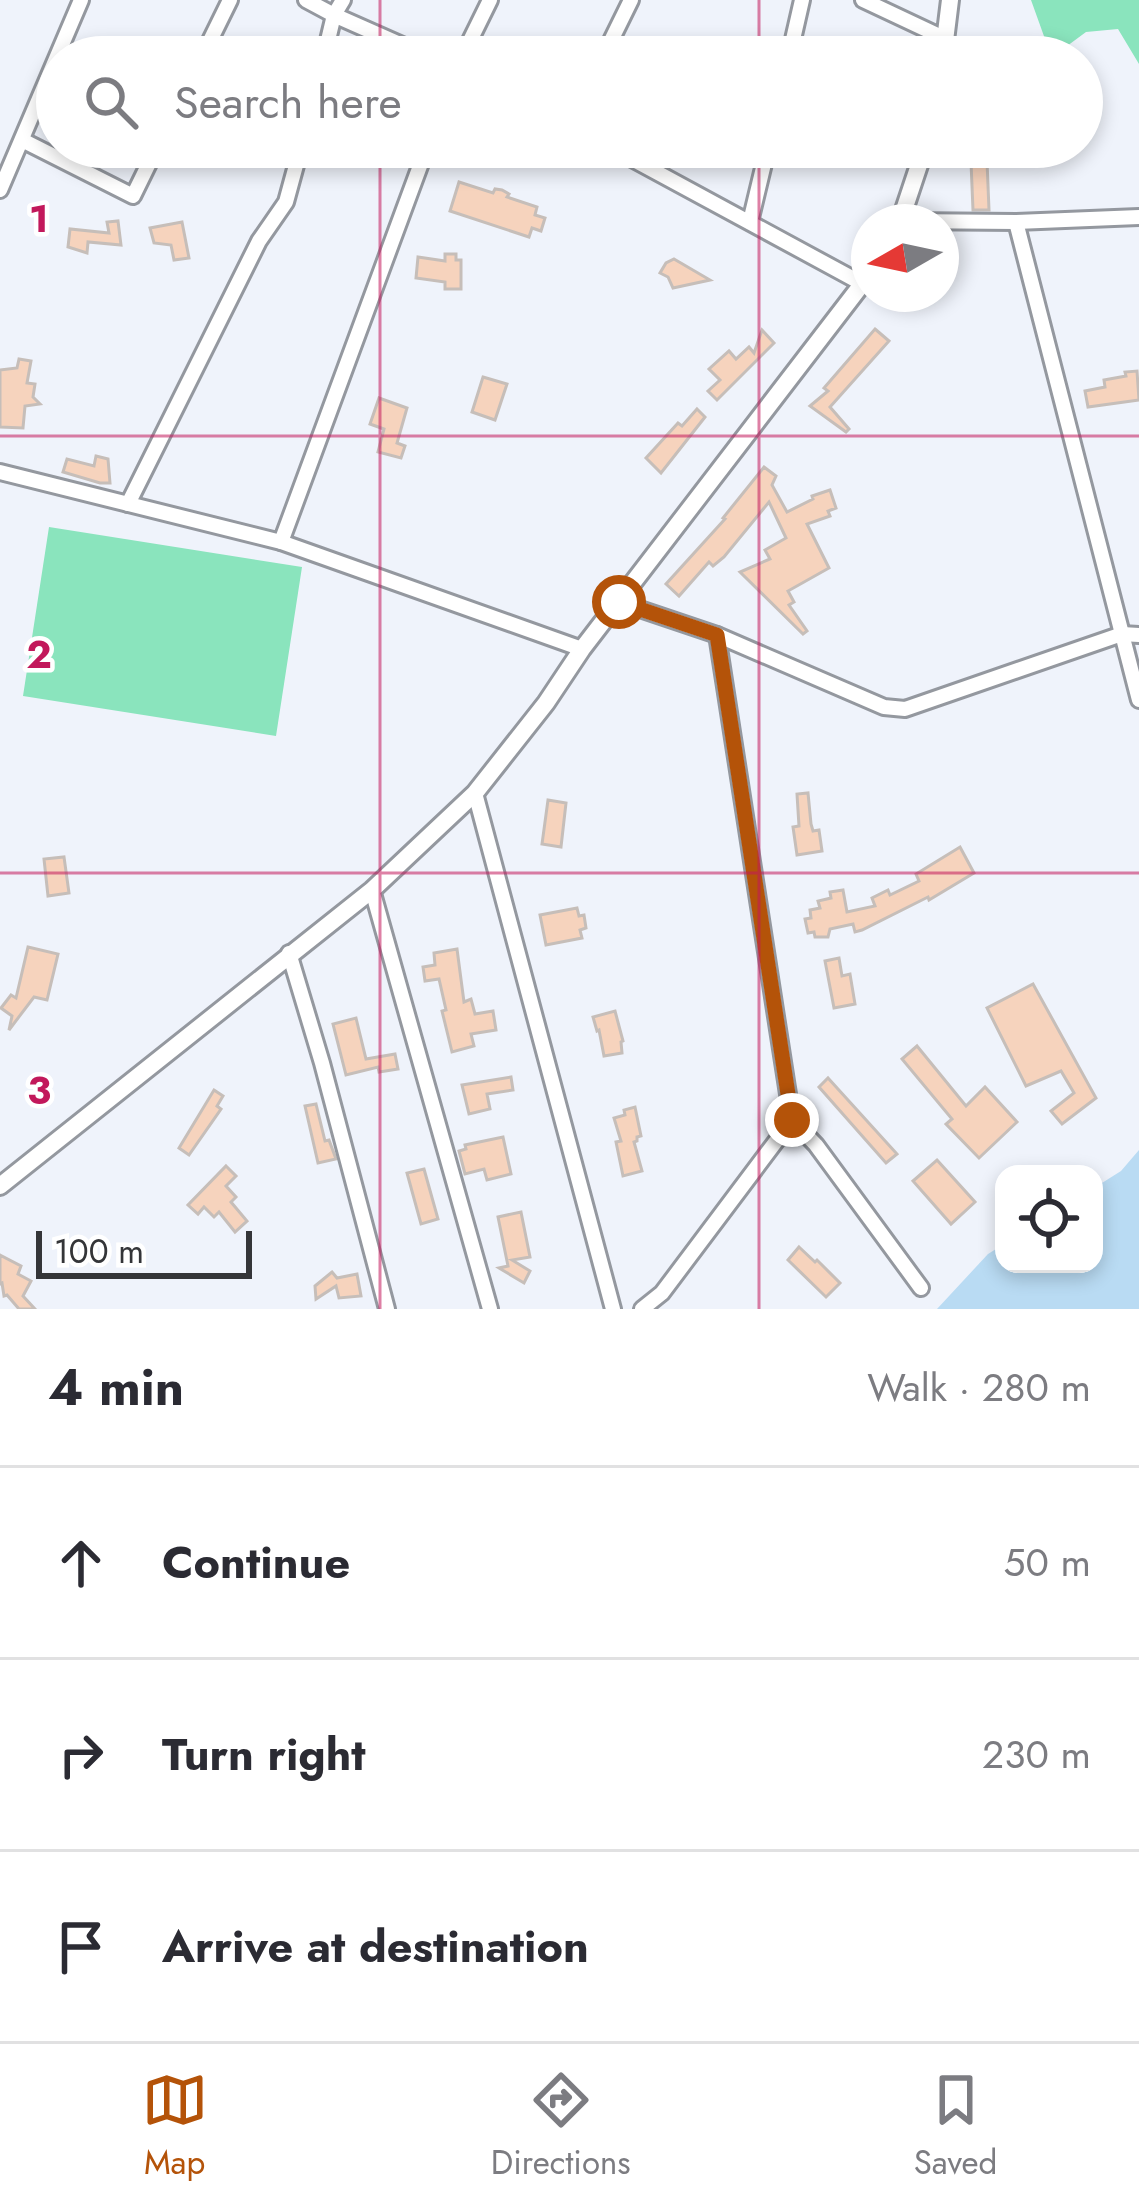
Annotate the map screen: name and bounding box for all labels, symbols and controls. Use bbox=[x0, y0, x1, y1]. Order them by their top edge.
search box bbox=[36, 36, 1103, 168]
icon: search bbox=[78, 69, 144, 135]
text: Search here bbox=[174, 70, 402, 135]
text: 1 bbox=[29, 190, 49, 247]
north arrow bbox=[851, 204, 959, 312]
route start bbox=[592, 575, 646, 629]
text: 2 bbox=[26, 626, 52, 683]
text: 3 bbox=[27, 1062, 51, 1119]
route end bbox=[765, 1093, 819, 1147]
map controls bbox=[995, 1165, 1103, 1273]
button: locate bbox=[995, 1165, 1103, 1273]
scale bar bbox=[36, 1225, 252, 1278]
text: 100 m bbox=[54, 1228, 144, 1275]
text: 4 min bbox=[48, 1350, 184, 1424]
text: Walk · 280 m bbox=[867, 1359, 1091, 1416]
icon: ahead bbox=[48, 1530, 114, 1596]
text: Continue bbox=[162, 1530, 350, 1595]
text: 50 m bbox=[1003, 1534, 1091, 1591]
icon: right bbox=[48, 1722, 114, 1788]
text: Turn right bbox=[162, 1722, 366, 1787]
text: 230 m bbox=[982, 1726, 1091, 1783]
icon: arrive bbox=[48, 1914, 114, 1980]
text: Arrive at destination bbox=[162, 1914, 589, 1979]
tab: Map bbox=[142, 2067, 208, 2186]
tab: Directions bbox=[491, 2067, 631, 2186]
tab: Saved bbox=[914, 2067, 997, 2186]

